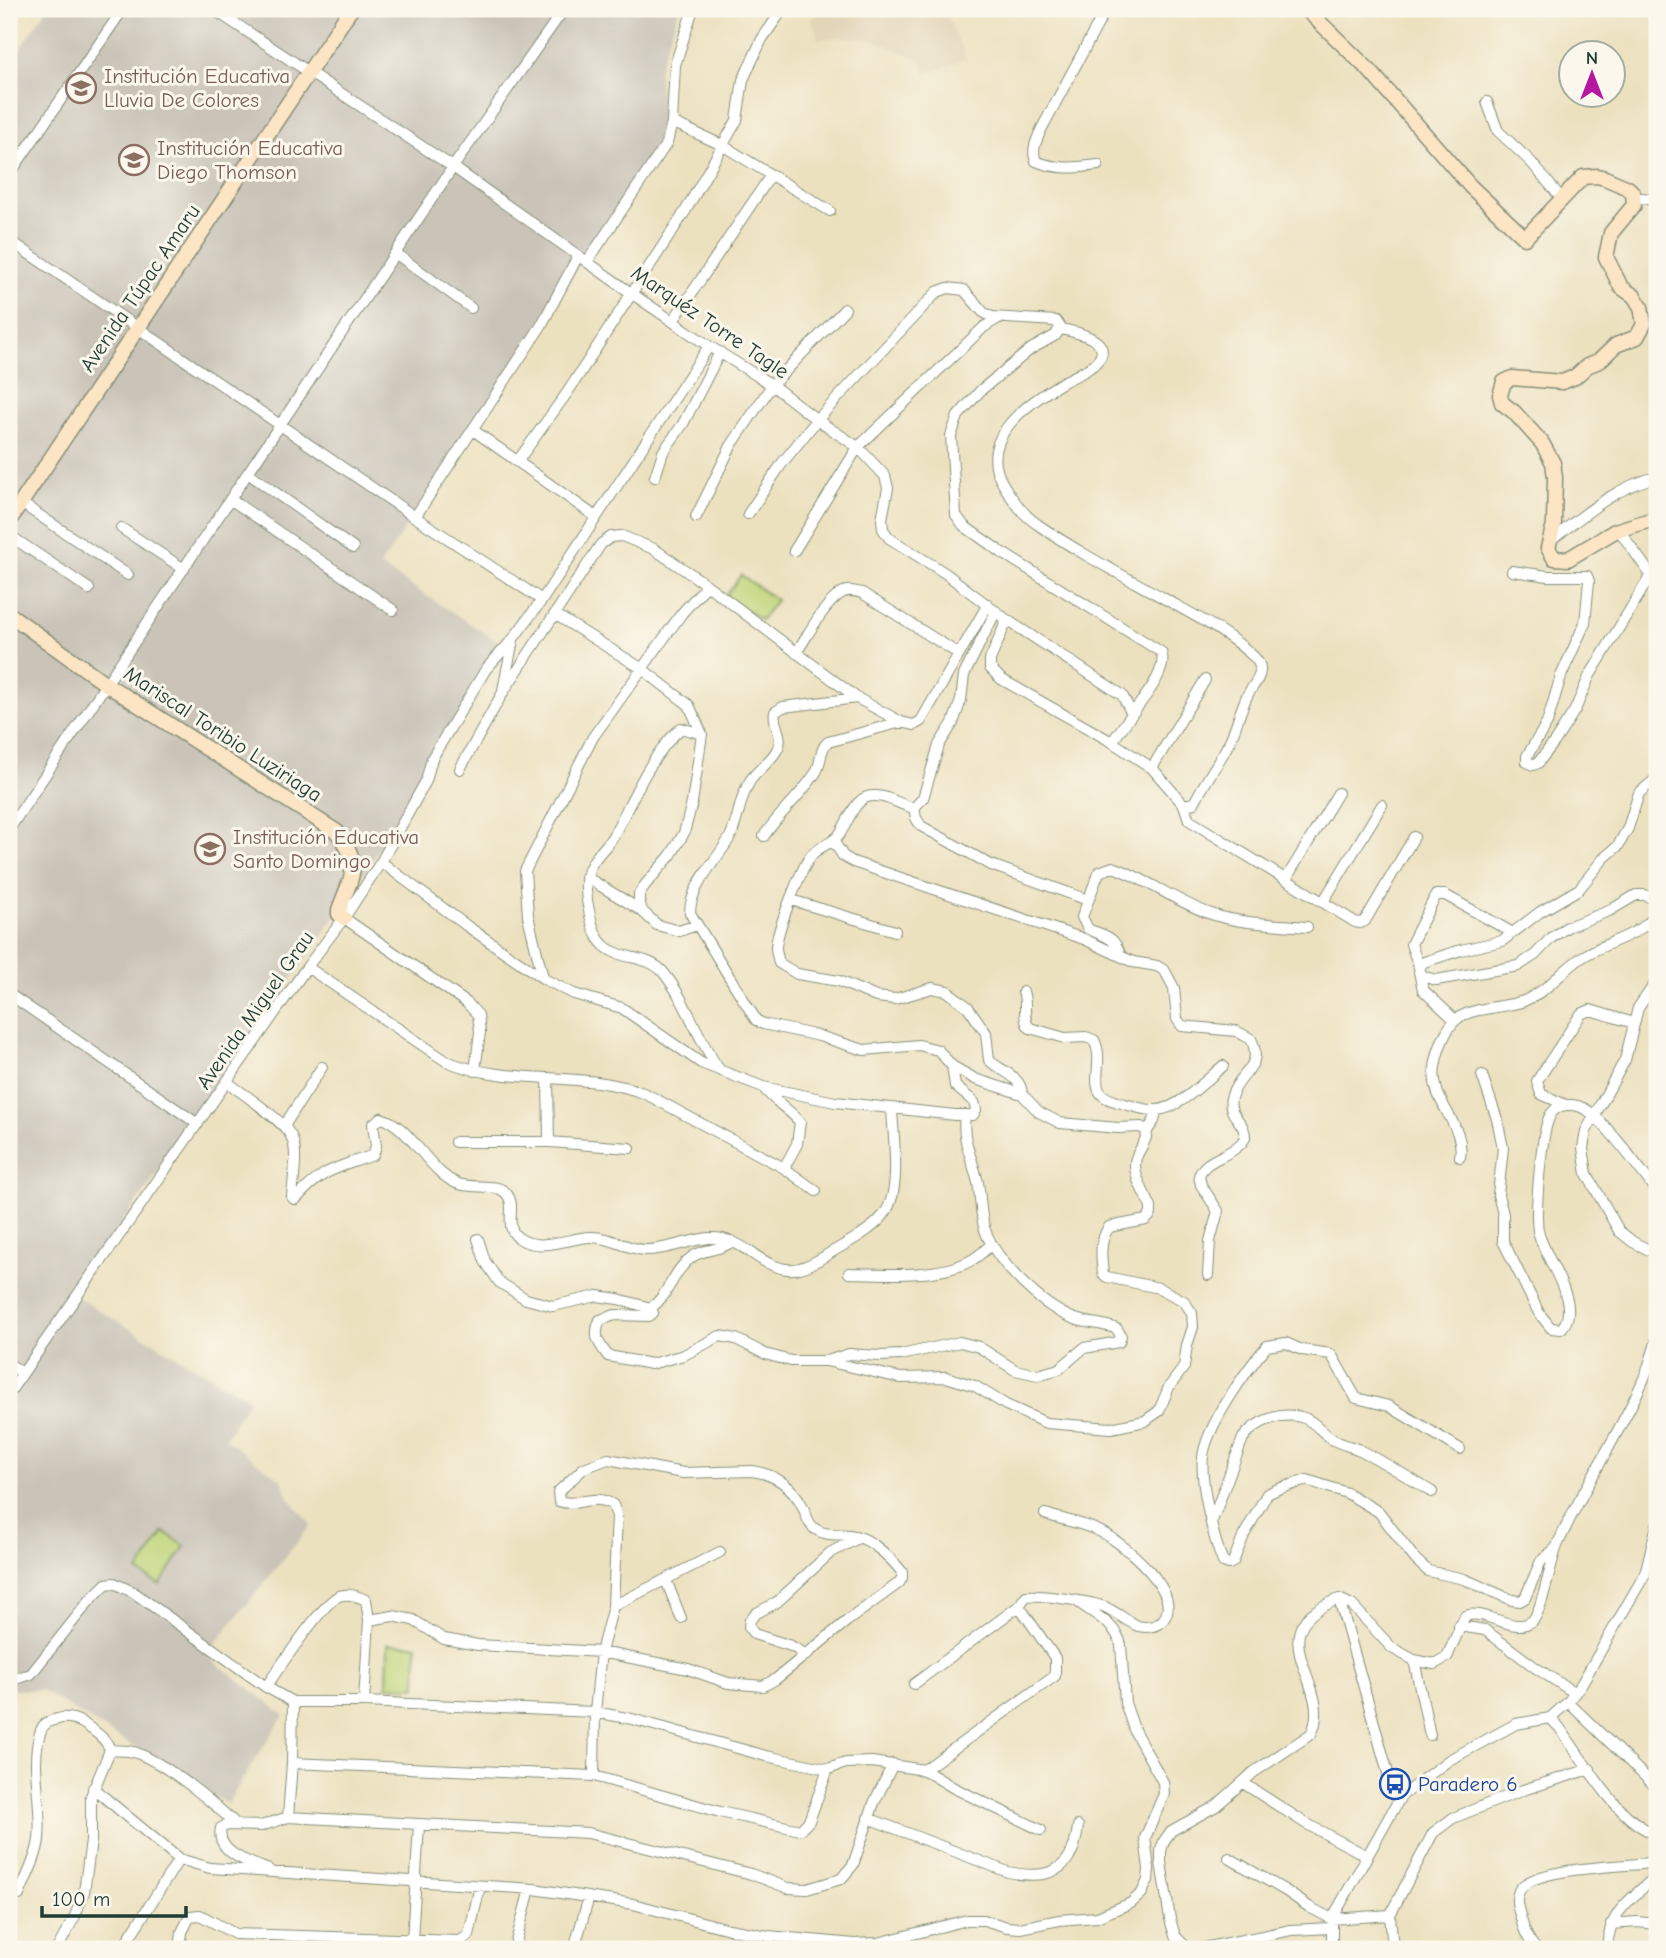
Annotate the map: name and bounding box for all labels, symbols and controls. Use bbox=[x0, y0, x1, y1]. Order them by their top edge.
north arrow bbox=[1558, 38, 1628, 108]
text: N bbox=[1586, 47, 1598, 69]
place label: Institución Educativa Lluvia De Colores bbox=[104, 64, 290, 112]
school or university icon: Institución Educativa Lluvia De Colores bbox=[64, 71, 98, 105]
place label: Institución Educativa Diego Thomson bbox=[157, 136, 343, 184]
school or university icon: Institución Educativa Diego Thomson bbox=[117, 143, 151, 177]
street label: Avenida Túpac Amaru bbox=[75, 200, 205, 376]
street label: Marquéz Torre Tagle bbox=[627, 260, 793, 384]
street label: Mariscal Toribio Luziriaga bbox=[120, 661, 326, 807]
place label: Institución Educativa Santo Domingo bbox=[233, 825, 419, 873]
school or university icon: Institución Educativa Santo Domingo bbox=[193, 832, 227, 866]
street label: Avenida Miguel Grau bbox=[191, 926, 319, 1094]
bus stop icon: Paradero 6 bbox=[1378, 1767, 1412, 1801]
place label: Paradero 6 bbox=[1418, 1772, 1518, 1796]
scale bar bbox=[42, 1874, 186, 1918]
text: 100 m bbox=[52, 1887, 110, 1911]

